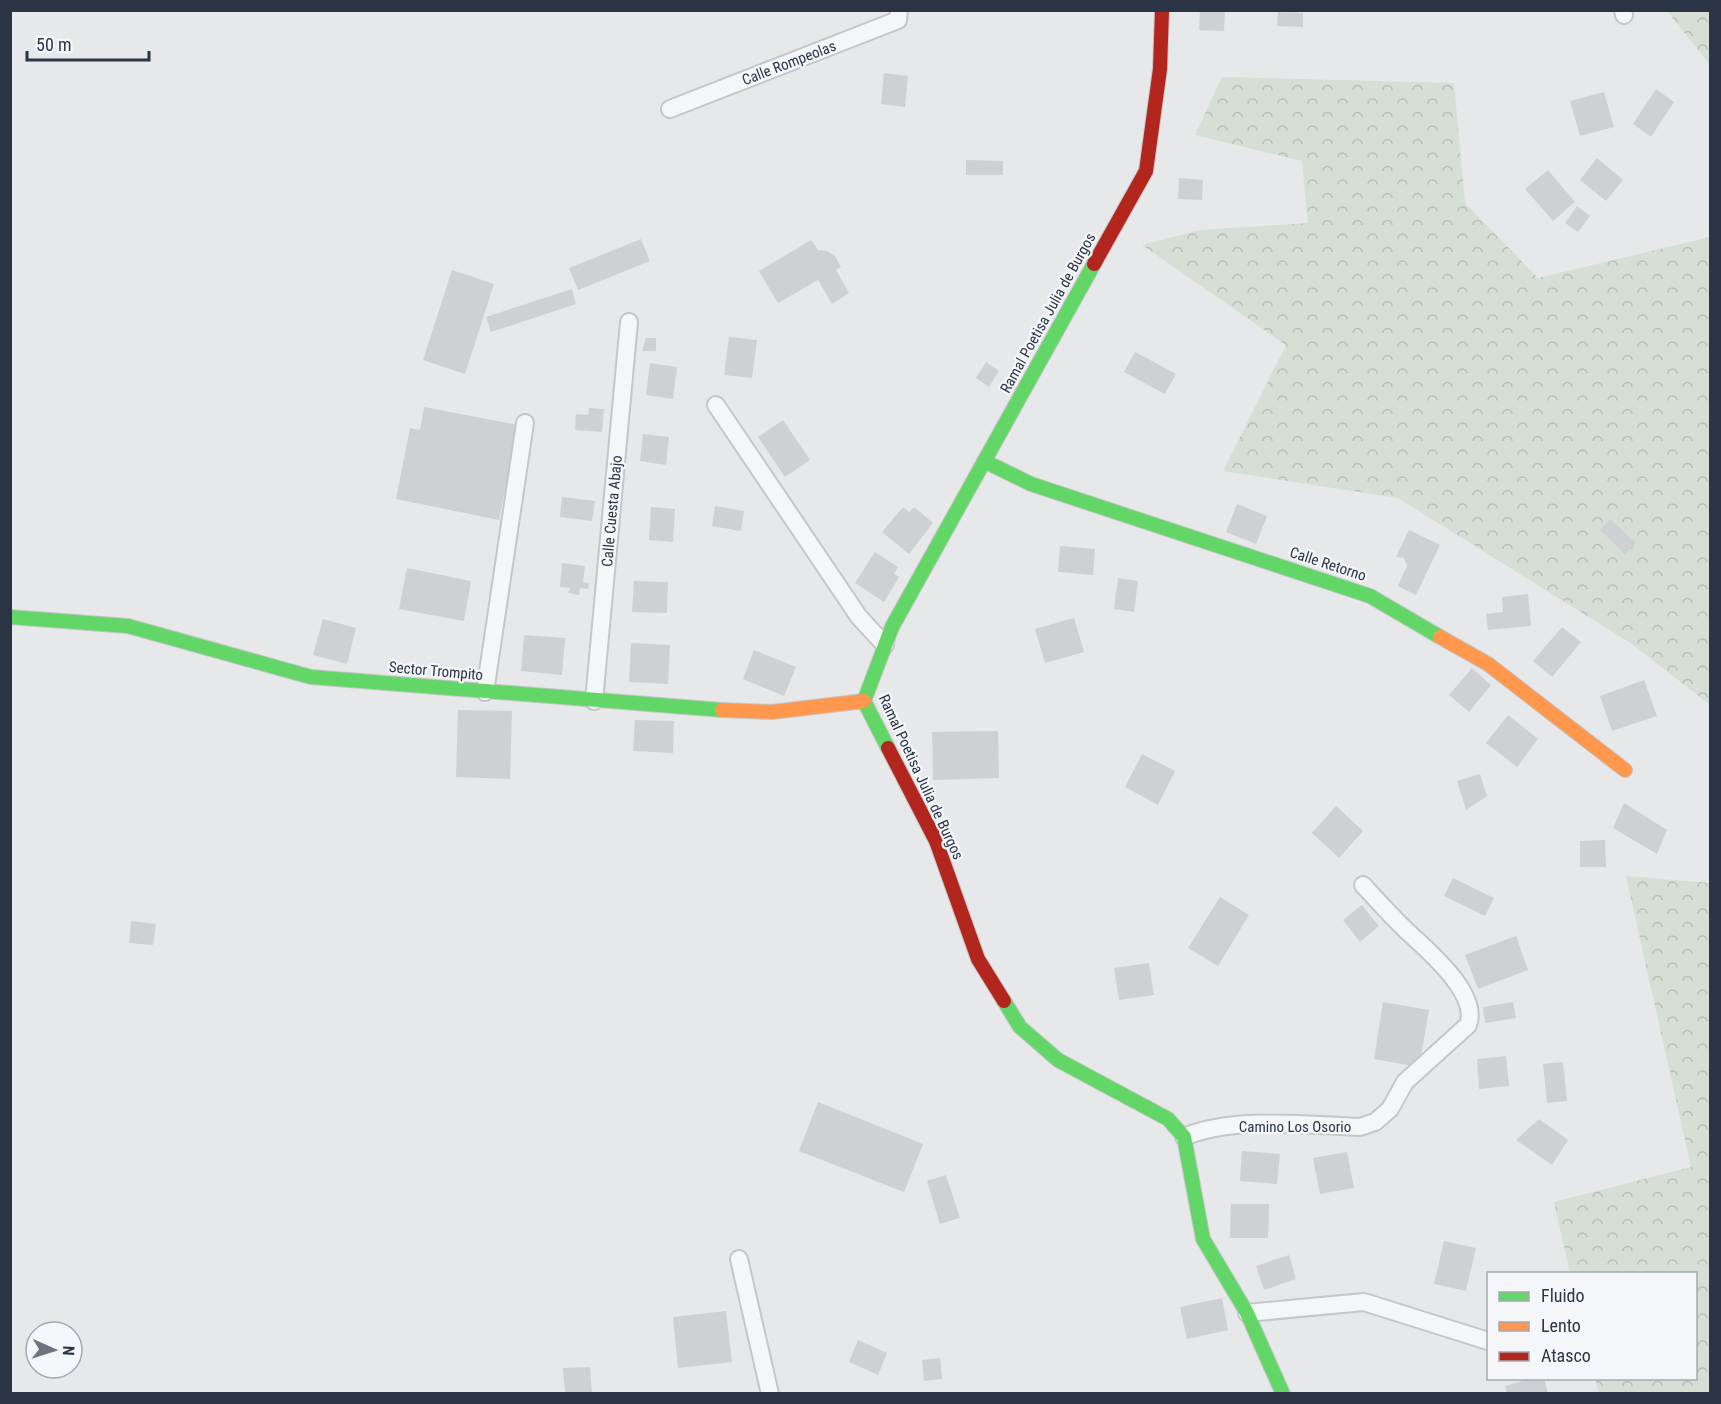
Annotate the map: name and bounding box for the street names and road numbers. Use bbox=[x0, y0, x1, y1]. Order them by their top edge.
street label: Calle Rompeolas bbox=[739, 37, 839, 89]
street label: Ramal Poetisa Julia de Burgos bbox=[996, 230, 1100, 396]
street label: Calle Cuesta Abajo bbox=[598, 454, 626, 568]
street label: Calle Retorno bbox=[1288, 543, 1368, 585]
street label: Sector Trompito bbox=[388, 658, 484, 684]
street label: Ramal Poetisa Julia de Burgos bbox=[875, 692, 967, 863]
street label: Camino Los Osorio bbox=[1239, 1118, 1351, 1136]

